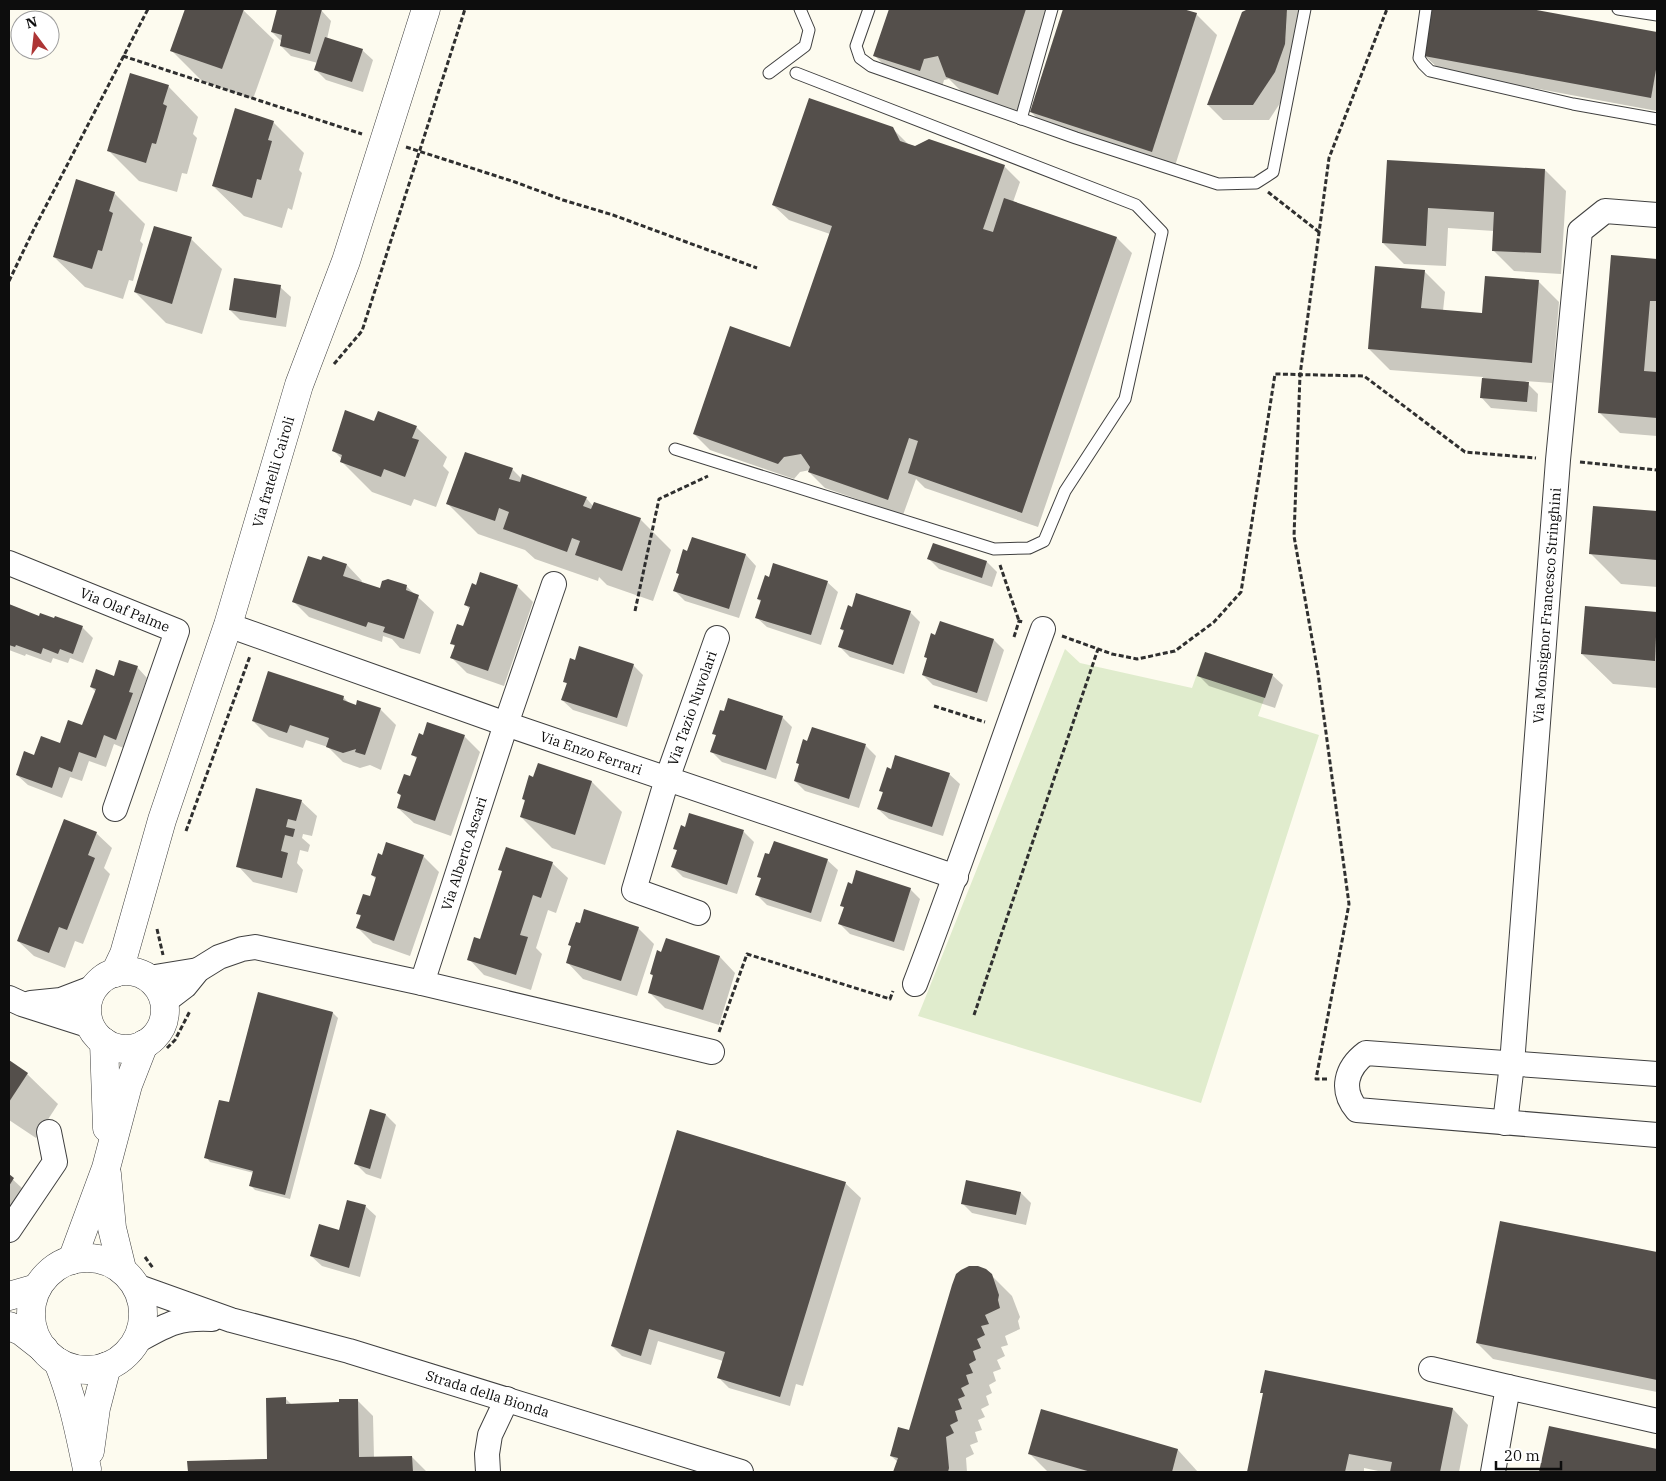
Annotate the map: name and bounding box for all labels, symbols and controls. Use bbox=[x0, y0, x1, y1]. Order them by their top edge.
north arrow bbox=[10, 10, 60, 60]
text: N bbox=[24, 12, 39, 33]
street label: Via fratelli Cairoli bbox=[248, 414, 298, 530]
street label: Via Monsignor Francesco Stringhini bbox=[1529, 487, 1565, 724]
street label: Via Olaf Palme bbox=[77, 584, 172, 636]
street label: Via Tazio Nuvolari bbox=[663, 648, 721, 768]
street label: Via Enzo Ferrari bbox=[538, 727, 645, 779]
street label: Via Alberto Ascari bbox=[437, 795, 491, 913]
street label: Strada della Bionda bbox=[424, 1366, 552, 1421]
scale bar bbox=[1496, 1438, 1561, 1470]
text: 20 m bbox=[1504, 1446, 1540, 1465]

